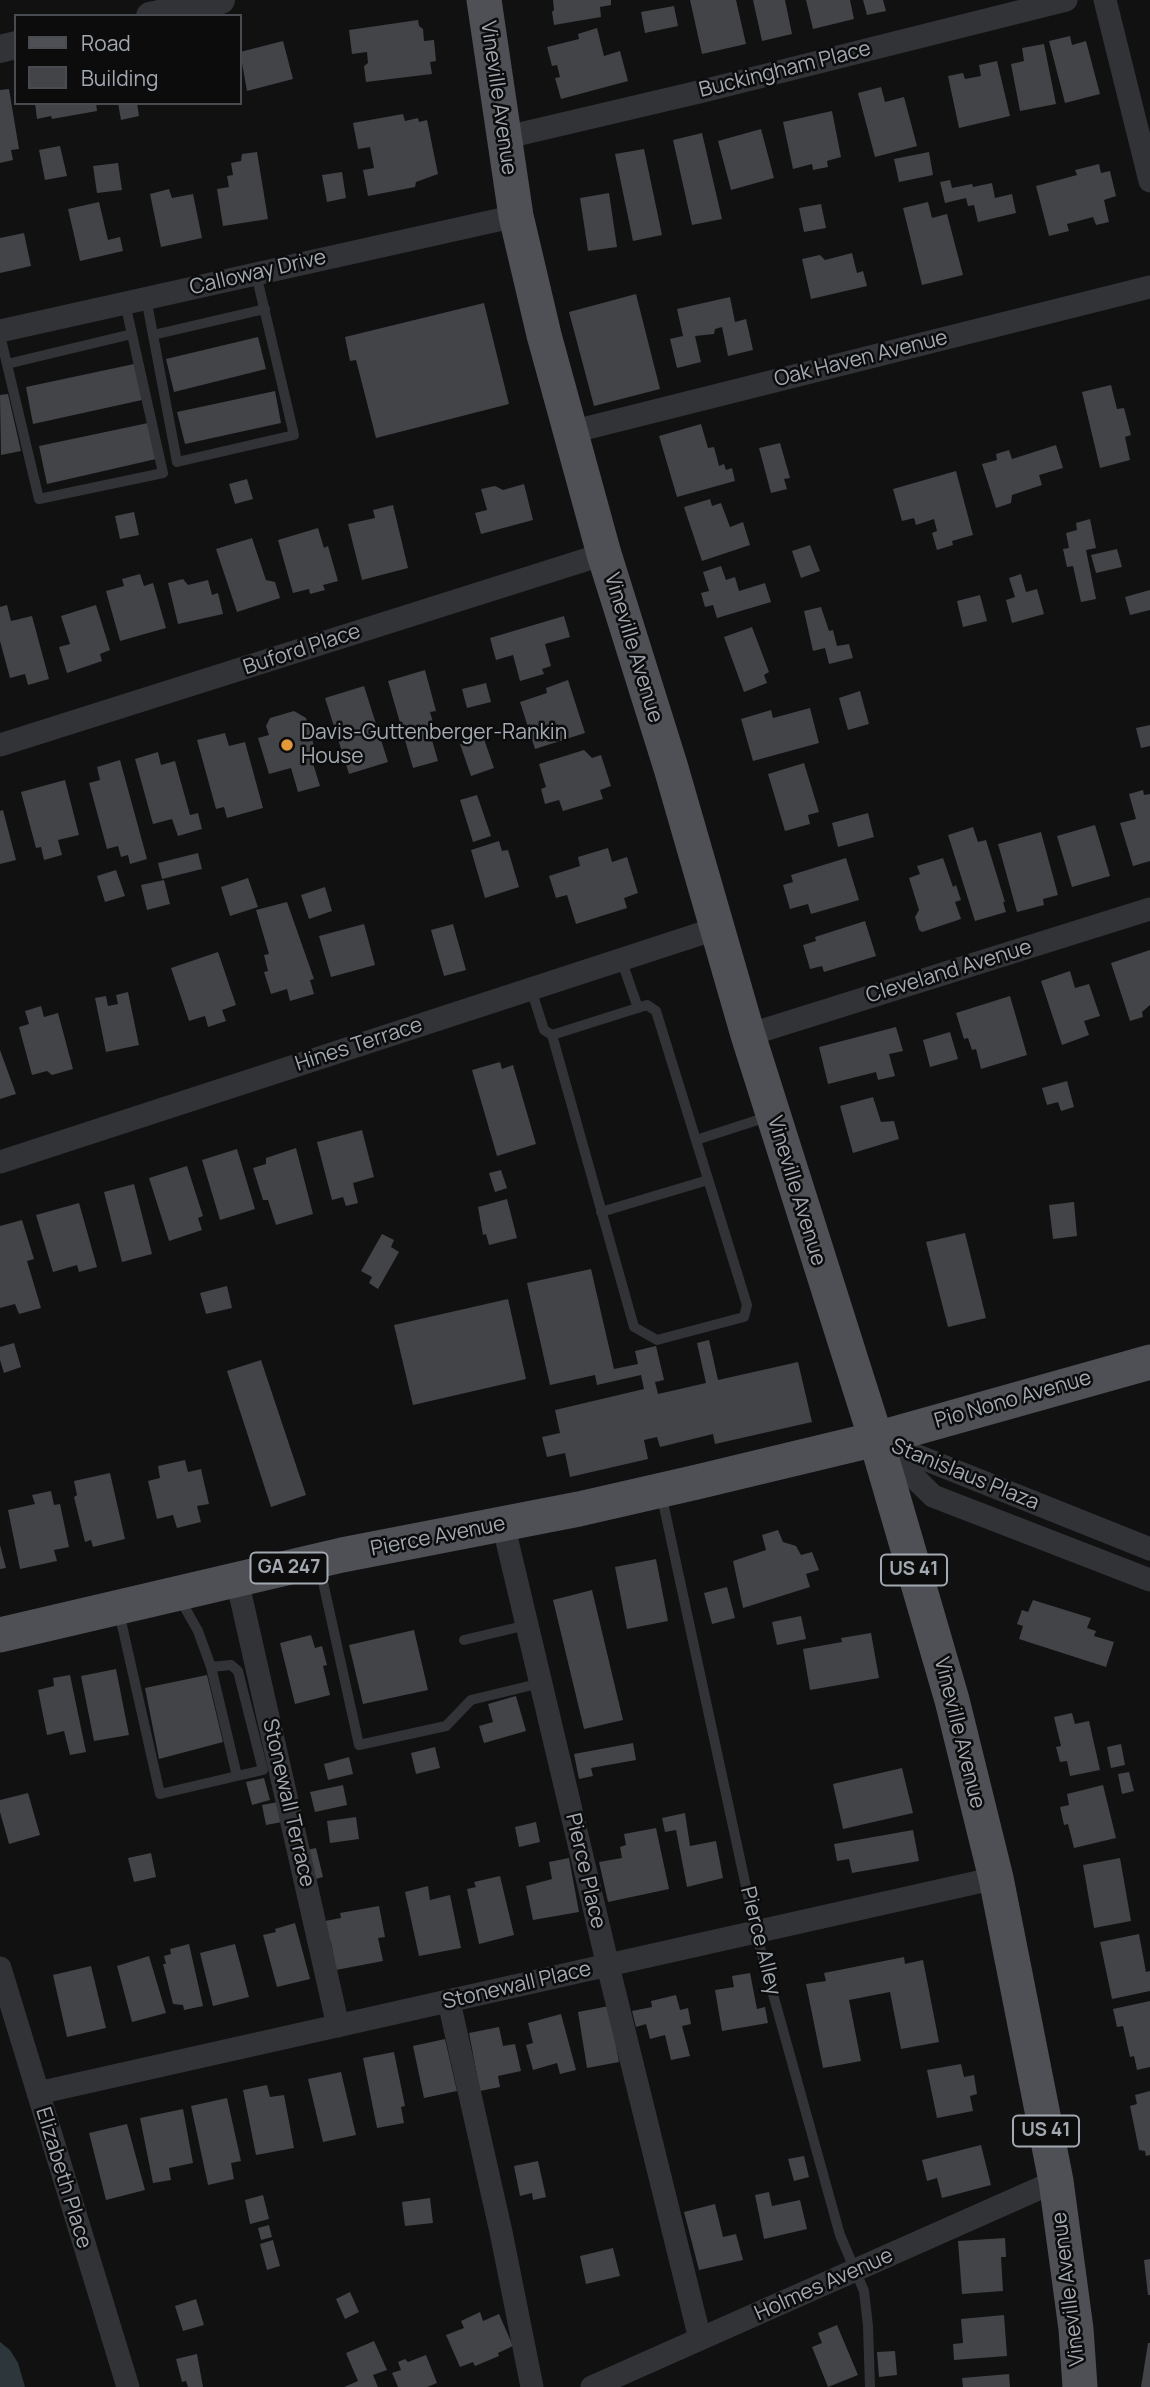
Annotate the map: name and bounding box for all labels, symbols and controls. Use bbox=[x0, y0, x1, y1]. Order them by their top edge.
legend bbox=[14, 14, 242, 105]
street label: Vineville Avenue bbox=[475, 19, 521, 177]
text: Road bbox=[81, 29, 131, 57]
street label: Buckingham Place bbox=[696, 36, 874, 104]
text: Building bbox=[81, 64, 158, 92]
street label: Calloway Drive bbox=[187, 245, 329, 301]
street label: Oak Haven Avenue bbox=[772, 325, 950, 393]
street label: Vineville Avenue bbox=[598, 570, 668, 726]
street label: Buford Place bbox=[240, 619, 364, 681]
place label: Davis-Guttenberger-Rankin House bbox=[301, 720, 567, 770]
marker: Davis-Guttenberger-Rankin House bbox=[279, 737, 295, 753]
street label: Cleveland Avenue bbox=[863, 935, 1035, 1009]
street label: Hines Terrace bbox=[292, 1013, 426, 1077]
street label: Vineville Avenue bbox=[761, 1113, 831, 1269]
street label: Pio Nono Avenue bbox=[932, 1366, 1094, 1434]
street label: Stanislaus Plaza bbox=[887, 1434, 1043, 1516]
street label: Pierce Avenue bbox=[368, 1512, 508, 1562]
road number: GA 247 bbox=[250, 1552, 328, 1584]
road number: US 41 bbox=[881, 1554, 947, 1586]
street label: Vineville Avenue bbox=[928, 1655, 990, 1811]
street label: Stonewall Terrace bbox=[256, 1716, 320, 1890]
street label: Pierce Place bbox=[559, 1811, 611, 1931]
street label: Pierce Alley bbox=[734, 1884, 786, 1998]
street label: Stonewall Place bbox=[440, 1957, 594, 2015]
street label: Elizabeth Place bbox=[30, 2104, 96, 2252]
road number: US 41 bbox=[1013, 2116, 1079, 2146]
street label: Vineville Avenue bbox=[1047, 2210, 1091, 2368]
street label: Holmes Avenue bbox=[751, 2243, 897, 2327]

